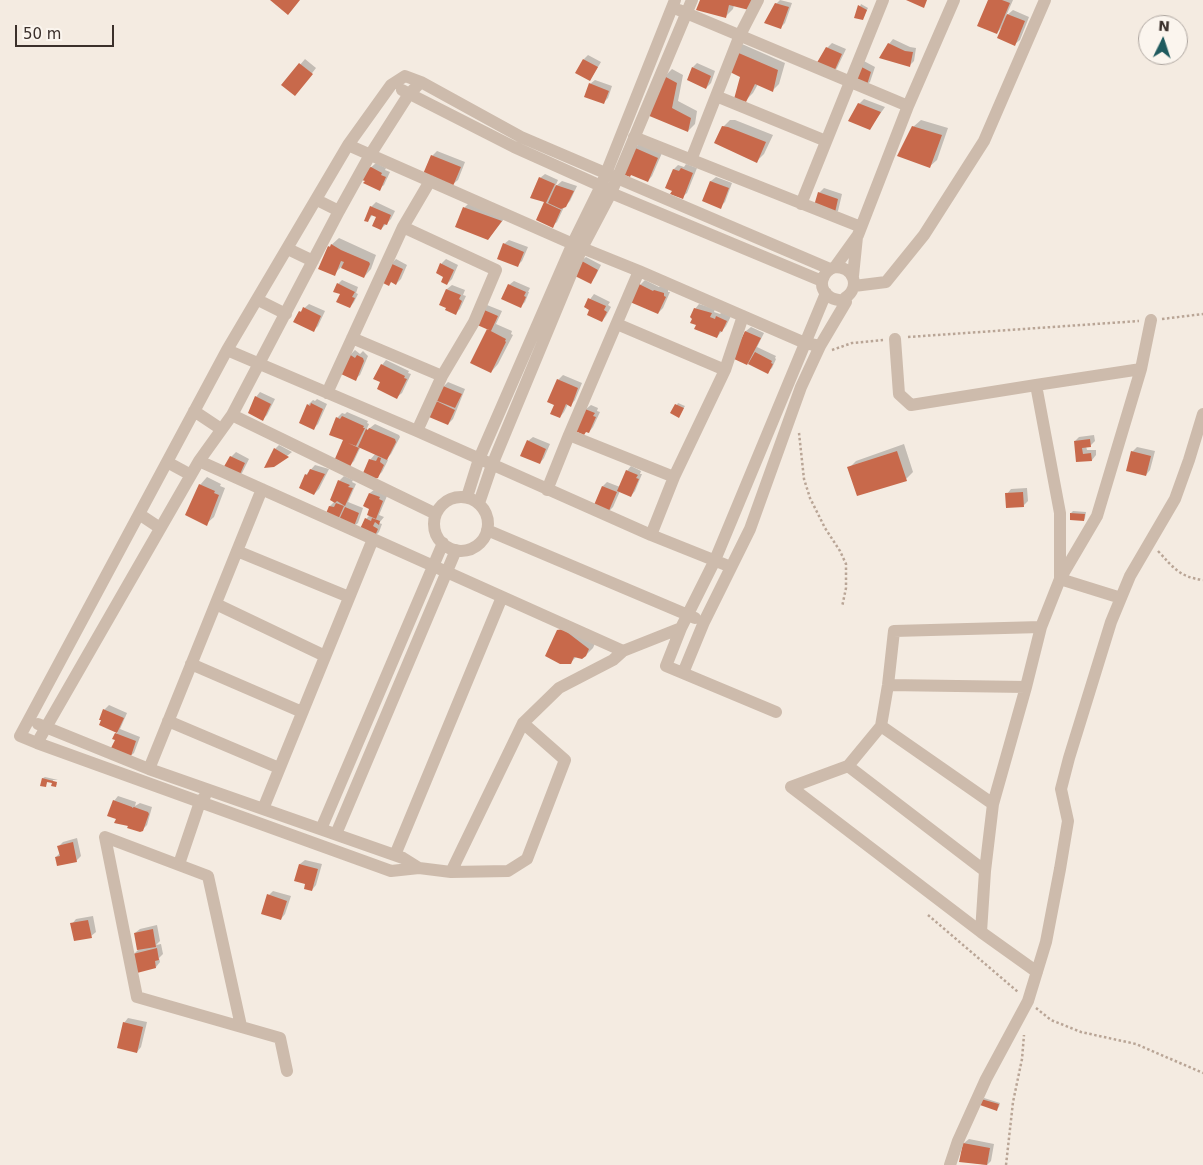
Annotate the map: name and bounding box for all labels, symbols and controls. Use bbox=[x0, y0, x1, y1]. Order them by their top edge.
scale bar bbox=[18, 15, 116, 47]
north arrow bbox=[1138, 15, 1188, 65]
text: N bbox=[1158, 18, 1170, 34]
text: 50 m bbox=[23, 25, 61, 43]

